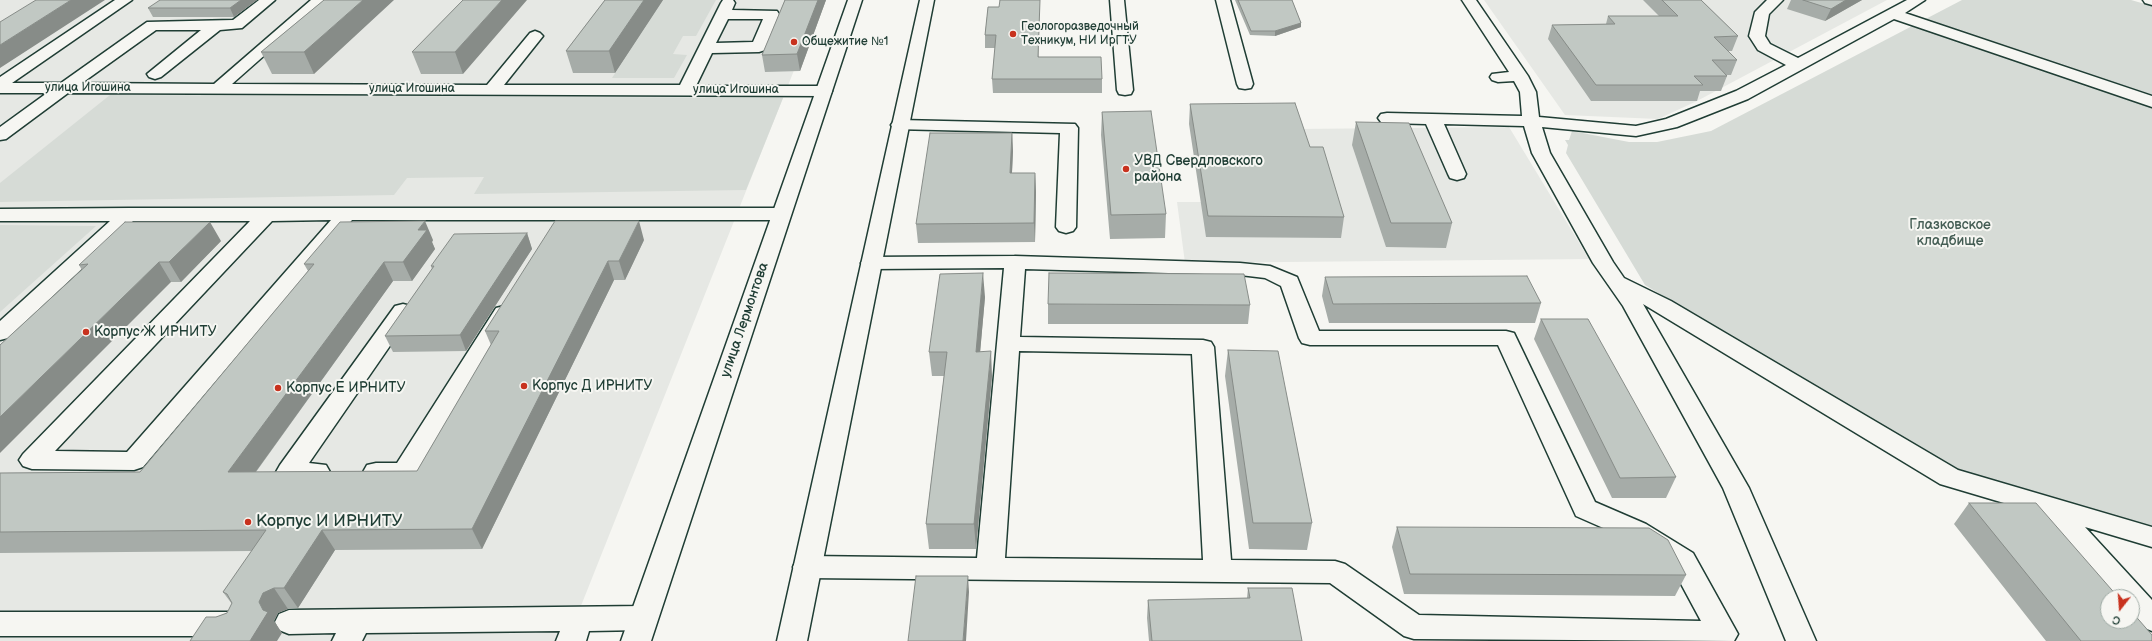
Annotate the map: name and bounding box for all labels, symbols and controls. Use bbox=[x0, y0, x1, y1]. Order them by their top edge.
place label: Геологоразведочный Техникум, НИ ИрГТУ bbox=[1021, 20, 1139, 48]
marker: Геологоразведочный Техникум, НИ ИрГТУ bbox=[1008, 29, 1018, 39]
place label: Общежитие №1 bbox=[802, 35, 889, 49]
marker: Общежитие №1 bbox=[789, 37, 799, 47]
street label: улица Игошина bbox=[45, 81, 131, 95]
street label: улица Игошина bbox=[369, 82, 455, 96]
street label: улица Игошина bbox=[693, 83, 779, 97]
place label: УВД Свердловского района bbox=[1134, 153, 1263, 186]
marker: УВД Свердловского района bbox=[1121, 164, 1131, 174]
park label: Глазковское кладбище bbox=[1909, 217, 1991, 250]
street label: улица Лермонтова bbox=[717, 260, 773, 380]
place label: Корпус Ж ИРНИТУ bbox=[94, 324, 217, 340]
marker: Корпус Ж ИРНИТУ bbox=[81, 327, 91, 337]
place label: Корпус Д ИРНИТУ bbox=[532, 378, 652, 394]
place label: Корпус Е ИРНИТУ bbox=[286, 380, 406, 396]
marker: Корпус Д ИРНИТУ bbox=[519, 381, 529, 391]
marker: Корпус Е ИРНИТУ bbox=[273, 383, 283, 393]
place label: Корпус И ИРНИТУ bbox=[256, 512, 403, 532]
marker: Корпус И ИРНИТУ bbox=[243, 517, 253, 527]
north arrow bbox=[2100, 589, 2140, 629]
text: С bbox=[2111, 613, 2122, 627]

